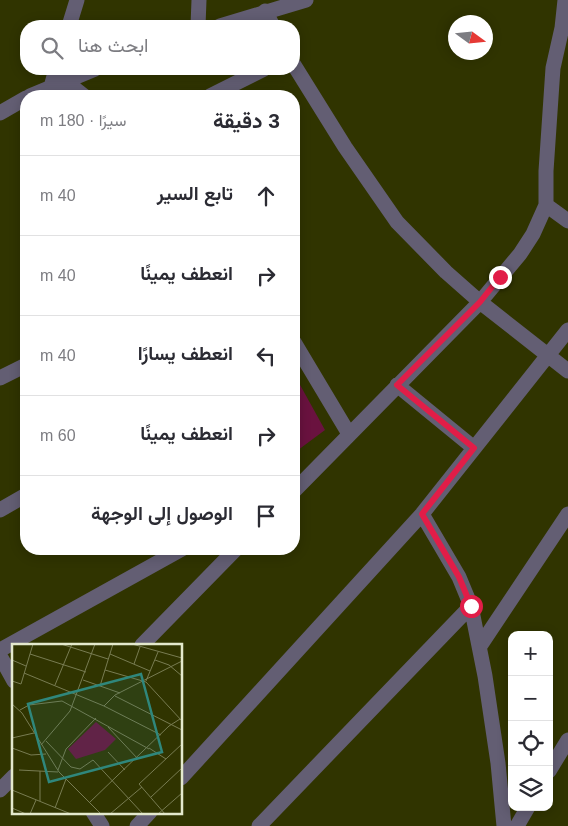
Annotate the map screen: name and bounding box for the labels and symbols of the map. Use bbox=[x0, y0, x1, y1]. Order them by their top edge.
north arrow bbox=[448, 15, 493, 60]
route end bbox=[489, 266, 512, 289]
route start bbox=[460, 595, 483, 618]
inset map bbox=[12, 644, 182, 814]

